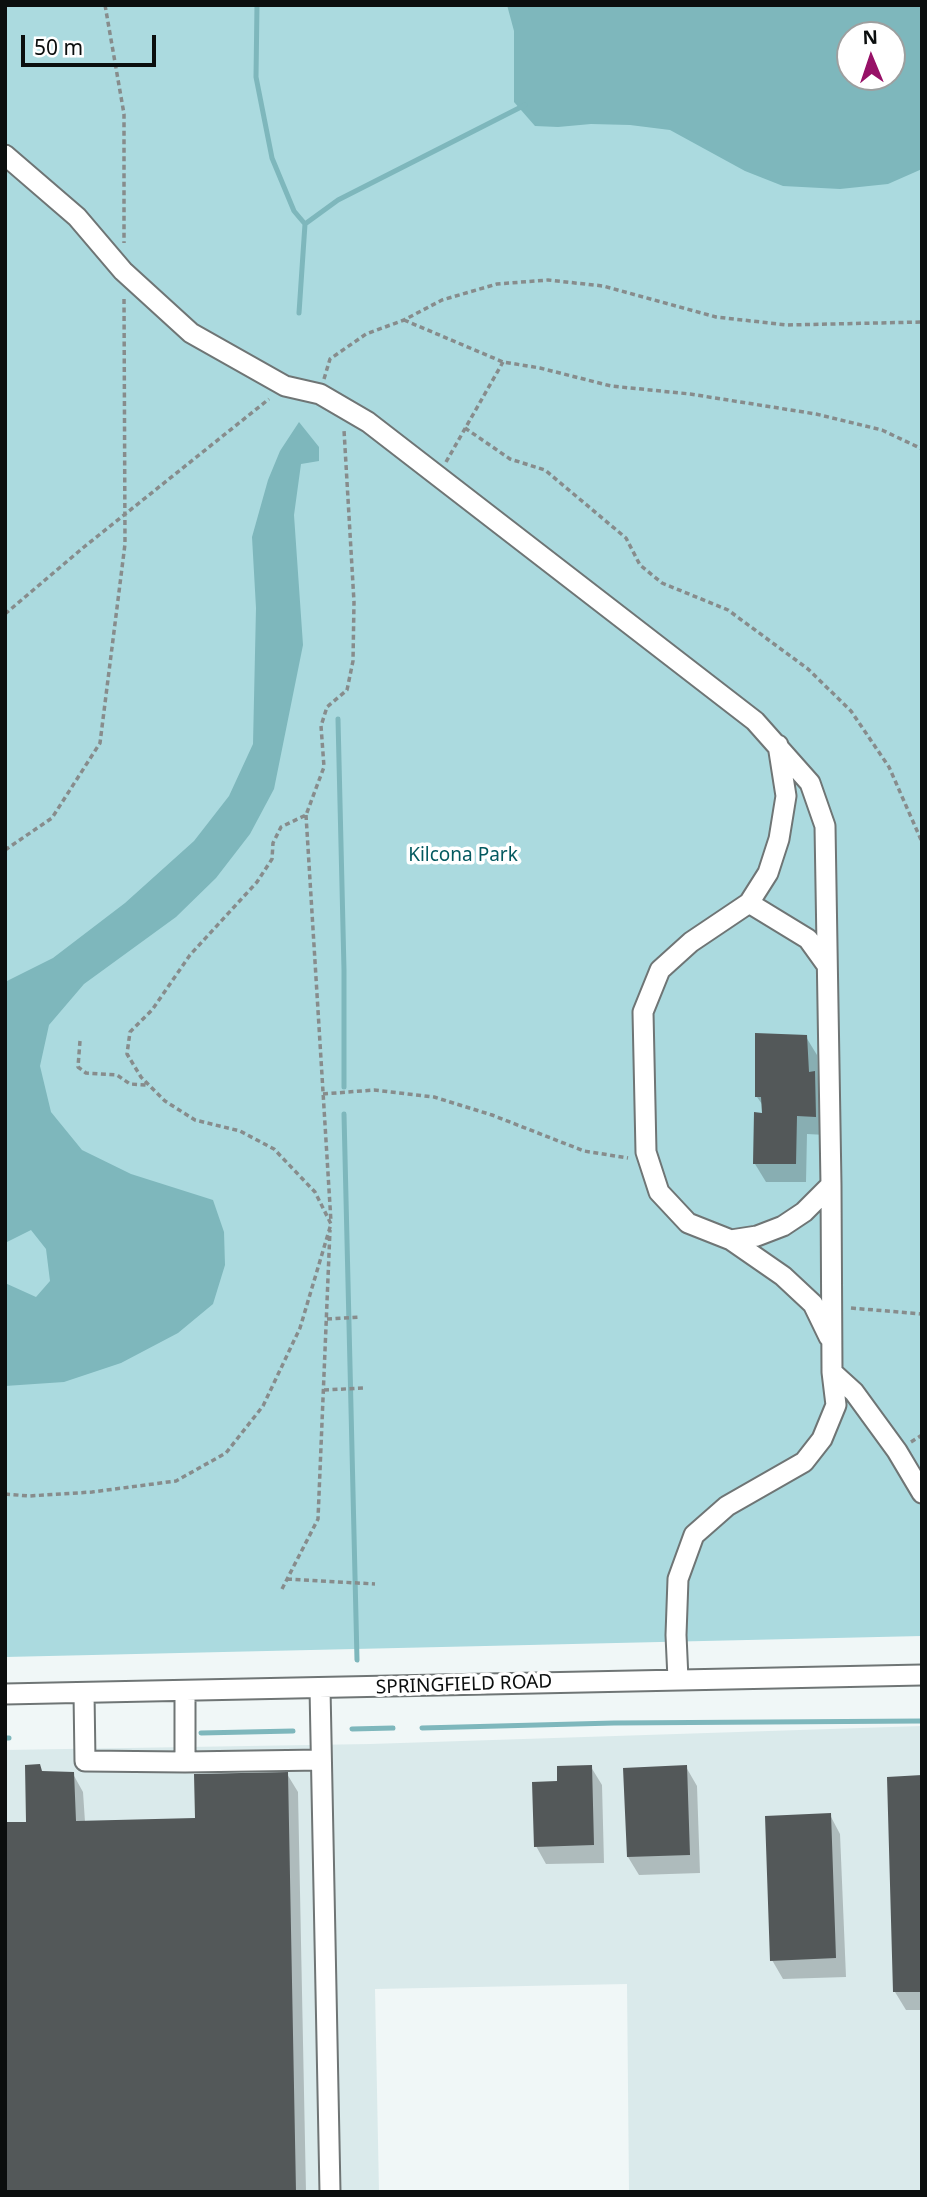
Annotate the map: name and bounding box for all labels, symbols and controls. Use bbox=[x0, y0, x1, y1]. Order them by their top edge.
scale bar bbox=[24, 21, 159, 65]
north arrow bbox=[836, 21, 906, 91]
text: N bbox=[862, 24, 879, 50]
text: 50 m bbox=[34, 33, 83, 61]
park label: Kilcona Park bbox=[408, 845, 518, 867]
street label: SPRINGFIELD ROAD bbox=[375, 1671, 553, 1699]

